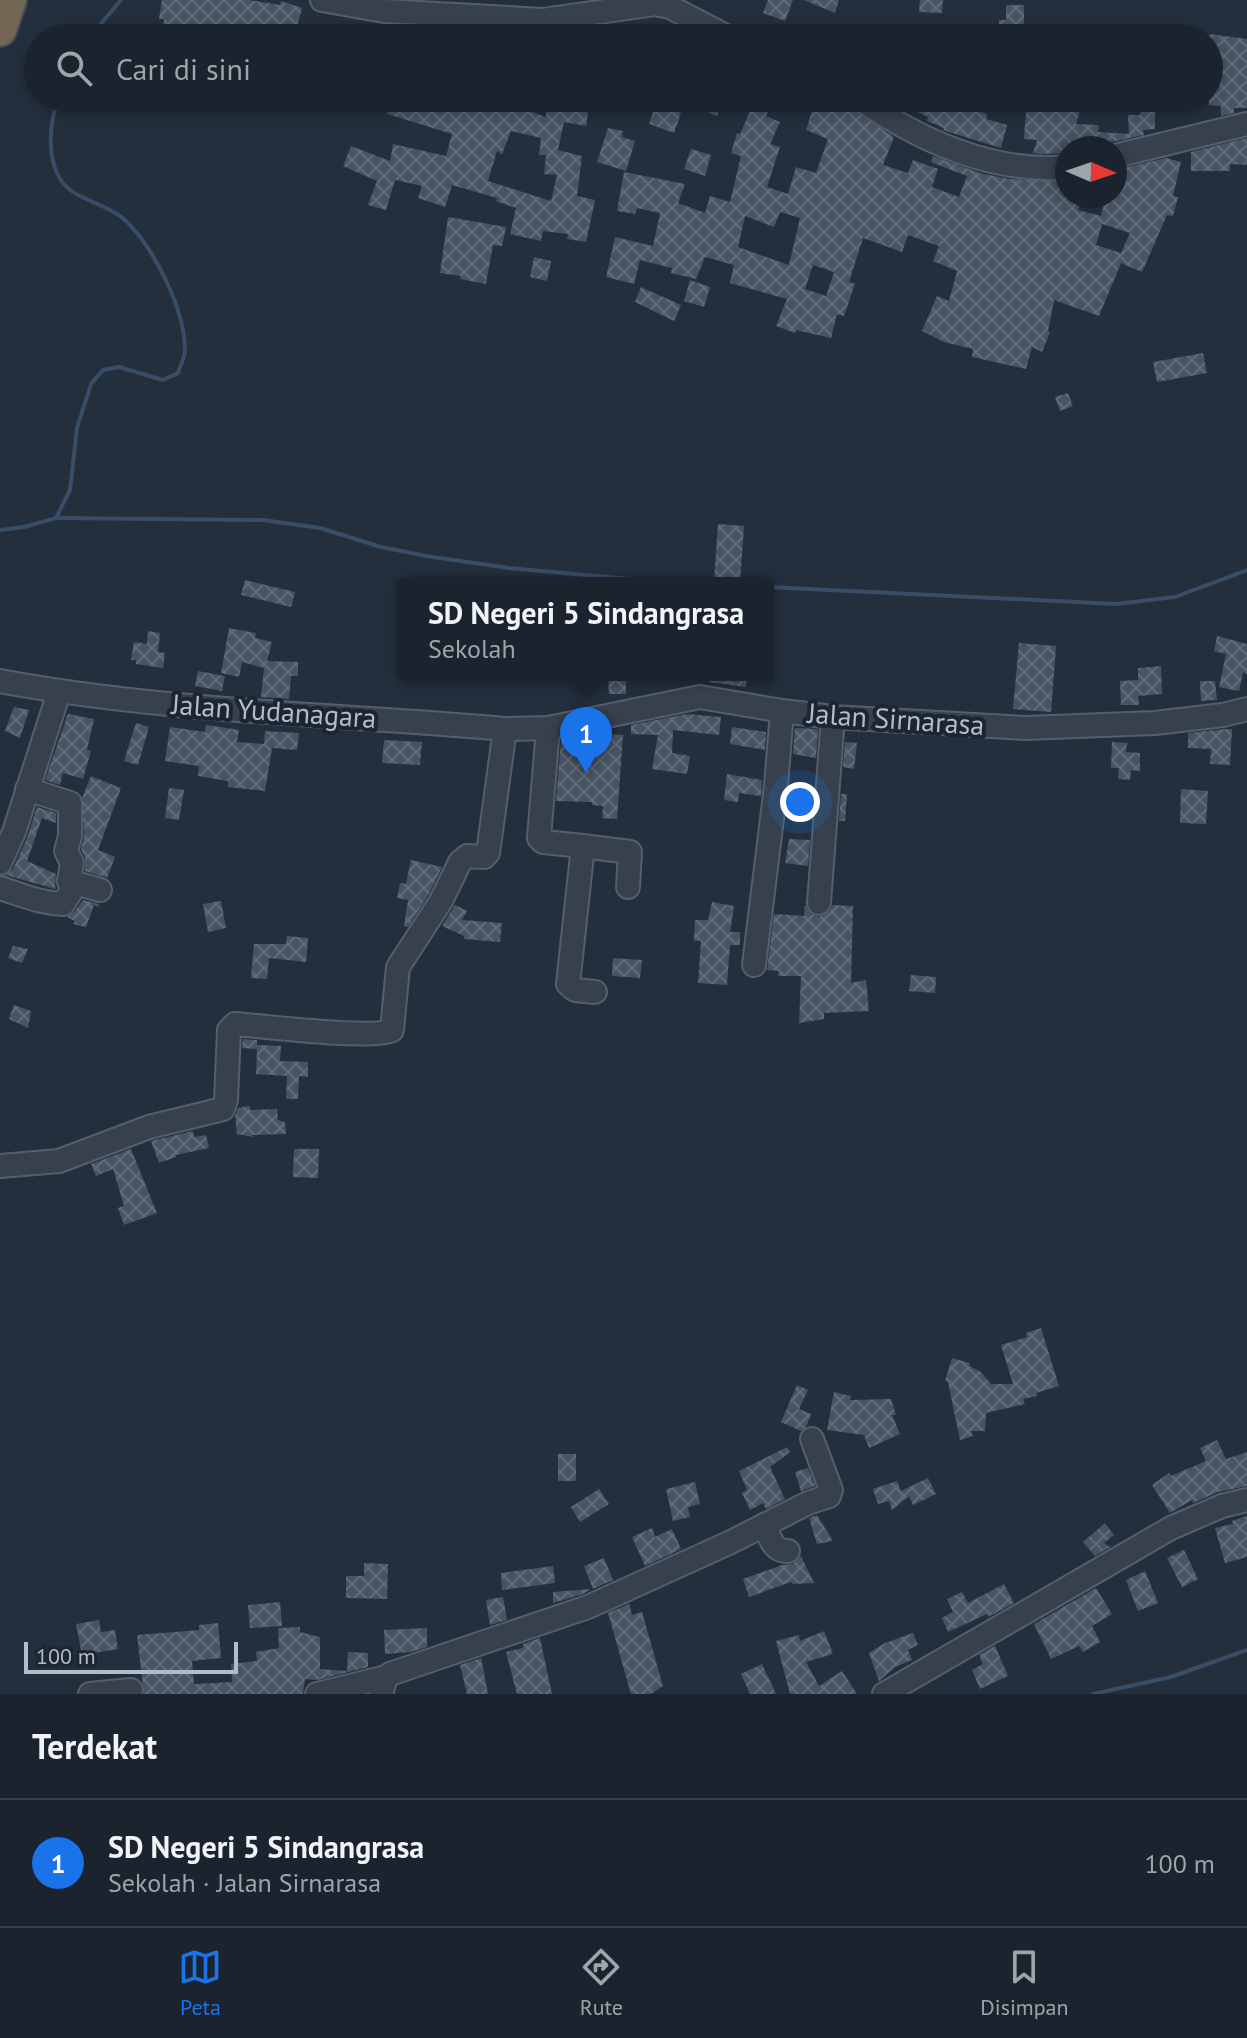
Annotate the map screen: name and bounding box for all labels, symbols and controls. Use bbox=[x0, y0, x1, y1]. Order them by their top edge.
search box bbox=[24, 24, 1223, 112]
icon: search bbox=[52, 46, 96, 90]
text: Cari di sini bbox=[116, 49, 251, 88]
north arrow bbox=[1055, 136, 1127, 208]
popup bbox=[398, 577, 774, 681]
text: SD Negeri 5 Sindangrasa bbox=[428, 593, 744, 632]
text: Sekolah bbox=[428, 632, 516, 665]
street label: Jalan Yudanagara bbox=[169, 685, 378, 736]
street label: Jalan Sirnarasa bbox=[805, 694, 986, 743]
pin: 1 bbox=[560, 707, 612, 773]
your location bbox=[780, 782, 820, 822]
scale bar bbox=[24, 1638, 238, 1674]
text: 100 m bbox=[36, 1642, 96, 1670]
text: Terdekat bbox=[32, 1724, 157, 1768]
text: SD Negeri 5 Sindangrasa bbox=[108, 1827, 424, 1866]
text: 1 bbox=[51, 1847, 65, 1880]
text: 100 m bbox=[1144, 1847, 1215, 1880]
text: Sekolah · Jalan Sirnarasa bbox=[108, 1866, 381, 1899]
tab: Peta bbox=[178, 1945, 222, 2021]
tab: Rute bbox=[579, 1945, 623, 2021]
tab: Disimpan bbox=[980, 1945, 1069, 2021]

